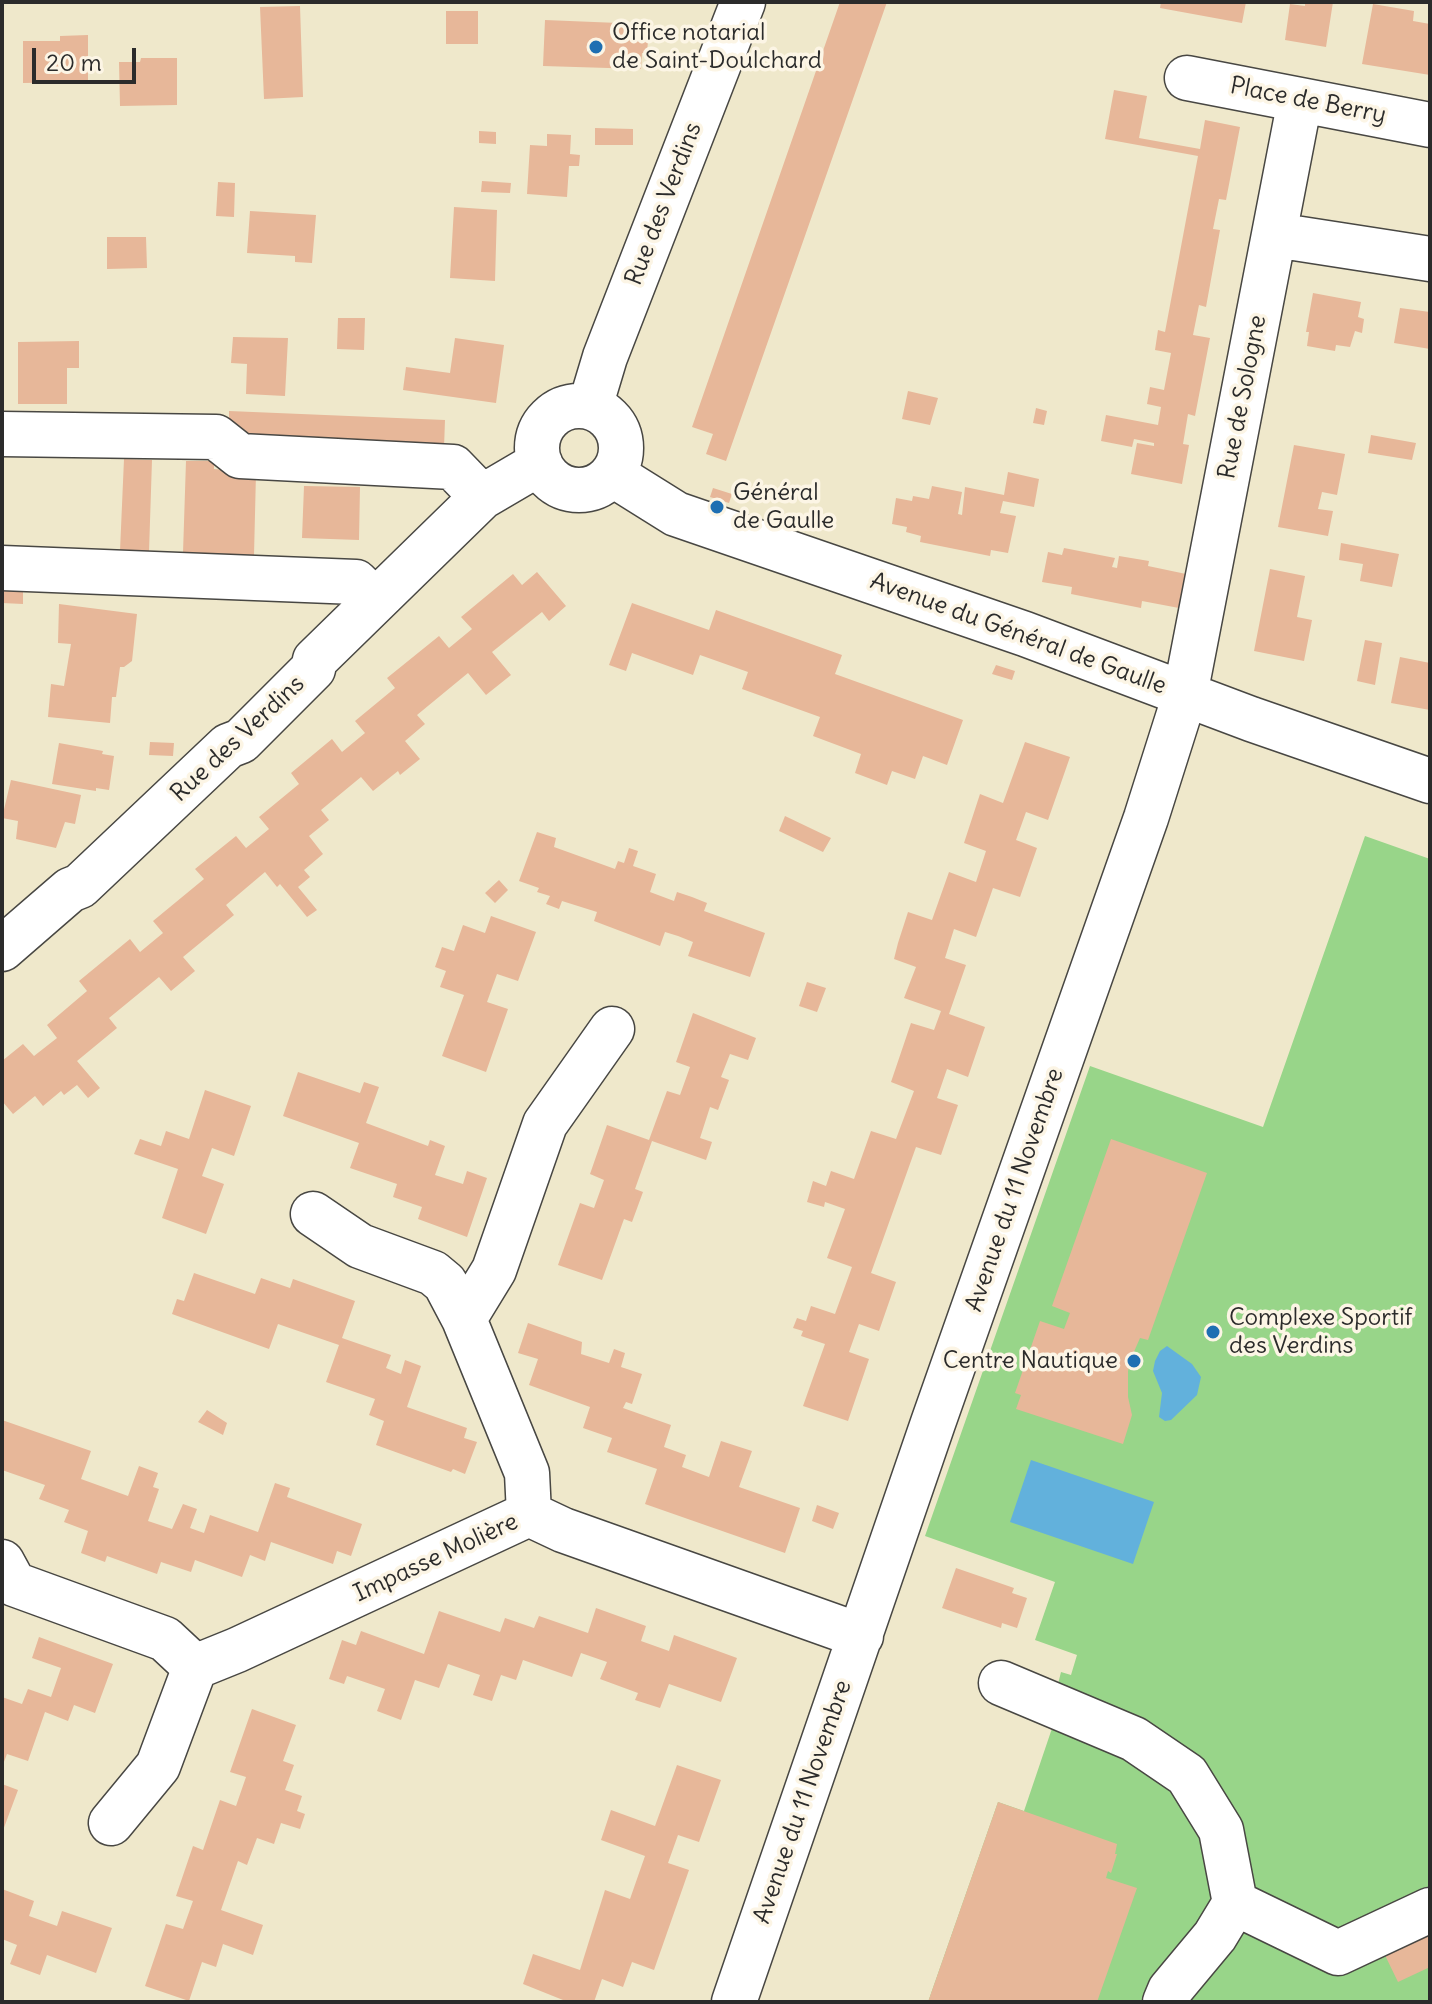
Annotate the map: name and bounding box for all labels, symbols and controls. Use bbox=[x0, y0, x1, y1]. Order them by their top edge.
place label: Office notarial de Saint-Doulchard bbox=[612, 19, 822, 75]
scale bar bbox=[36, 32, 140, 82]
marker: Office notarial de Saint-Doulchard bbox=[587, 38, 605, 56]
text: 20 m bbox=[46, 47, 102, 77]
street label: Place de Berry bbox=[1228, 72, 1388, 130]
street label: Rue des Verdins bbox=[620, 119, 708, 289]
street label: Rue de Sologne bbox=[1213, 313, 1273, 481]
place label: Général de Gaulle bbox=[733, 479, 834, 535]
marker: Général de Gaulle bbox=[708, 498, 726, 516]
street label: Avenue du Général de Gaulle bbox=[866, 567, 1170, 701]
street label: Rue des Verdins bbox=[165, 670, 311, 808]
street label: Avenue du 11 Novembre bbox=[960, 1065, 1070, 1315]
place label: Complexe Sportif des Verdins bbox=[1229, 1304, 1412, 1360]
marker: Complexe Sportif des Verdins bbox=[1204, 1323, 1222, 1341]
place label: Centre Nautique bbox=[943, 1347, 1118, 1375]
marker: Centre Nautique bbox=[1125, 1352, 1143, 1370]
street label: Impasse Molière bbox=[349, 1507, 523, 1609]
street label: Avenue du 11 Novembre bbox=[748, 1677, 858, 1927]

